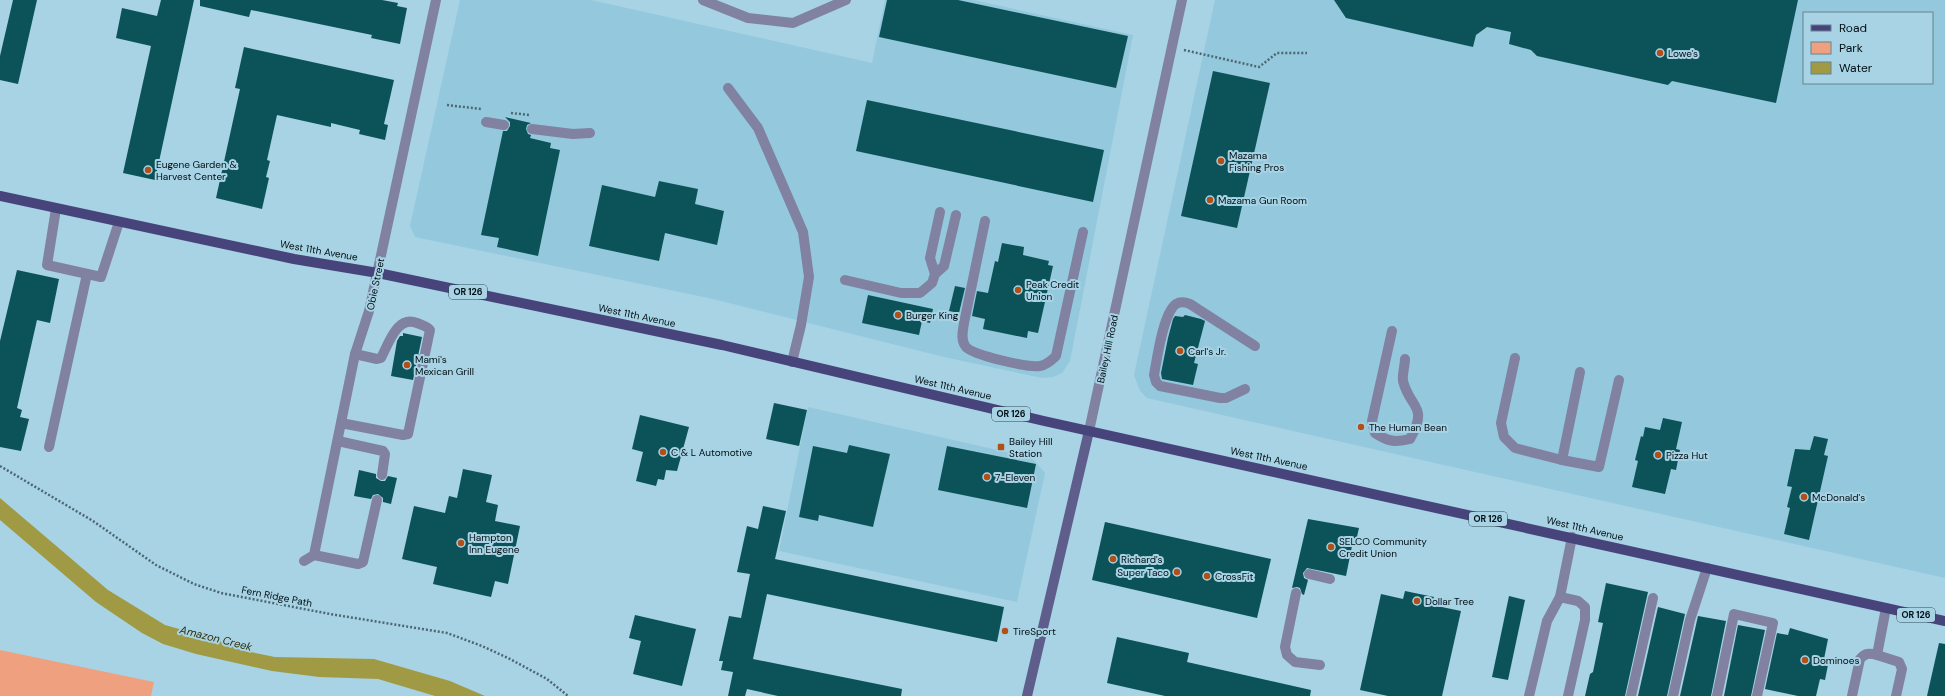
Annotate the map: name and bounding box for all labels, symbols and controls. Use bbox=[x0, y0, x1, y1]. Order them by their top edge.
legend bbox=[1803, 12, 1933, 84]
text: Road bbox=[1839, 20, 1867, 36]
text: Park bbox=[1839, 40, 1863, 56]
place label: Lowe's bbox=[1668, 47, 1698, 60]
marker: Lowe's bbox=[1655, 48, 1665, 58]
text: Water bbox=[1839, 60, 1873, 76]
place label: Mazama Fishing Pros bbox=[1229, 149, 1284, 174]
marker: Mazama Fishing Pros bbox=[1216, 156, 1226, 166]
place label: Eugene Garden & Harvest Center bbox=[156, 158, 237, 183]
marker: Eugene Garden & Harvest Center bbox=[143, 165, 153, 175]
place label: Mazama Gun Room bbox=[1218, 194, 1307, 207]
marker: Mazama Gun Room bbox=[1205, 195, 1215, 205]
street label: West 11th Avenue bbox=[279, 237, 359, 264]
street label: Obie Street bbox=[364, 257, 387, 311]
place label: Peak Credit Union bbox=[1026, 278, 1079, 303]
road number: OR 126 bbox=[449, 285, 487, 299]
marker: Peak Credit Union bbox=[1013, 285, 1023, 295]
street label: West 11th Avenue bbox=[597, 301, 677, 330]
place label: Burger King bbox=[906, 309, 959, 322]
marker: Burger King bbox=[893, 310, 903, 320]
street label: Bailey Hill Road bbox=[1094, 314, 1121, 384]
place label: Carl's Jr. bbox=[1188, 345, 1226, 358]
marker: Carl's Jr. bbox=[1175, 346, 1185, 356]
place label: Mami's Mexican Grill bbox=[415, 353, 474, 378]
marker: Mami's Mexican Grill bbox=[402, 360, 412, 370]
street label: West 11th Avenue bbox=[913, 372, 993, 403]
road number: OR 126 bbox=[992, 407, 1030, 421]
place label: The Human Bean bbox=[1369, 421, 1447, 434]
marker: The Human Bean bbox=[1356, 422, 1366, 432]
place label: Bailey Hill Station bbox=[1009, 435, 1052, 460]
marker: Bailey Hill Station bbox=[996, 442, 1006, 452]
street label: West 11th Avenue bbox=[1229, 444, 1309, 473]
place label: C & L Automotive bbox=[671, 446, 753, 459]
marker: C & L Automotive bbox=[658, 447, 668, 457]
place label: Pizza Hut bbox=[1666, 449, 1708, 462]
marker: Pizza Hut bbox=[1653, 450, 1663, 460]
place label: 7-Eleven bbox=[995, 471, 1035, 484]
marker: 7-Eleven bbox=[982, 472, 992, 482]
place label: McDonald's bbox=[1812, 491, 1865, 504]
marker: McDonald's bbox=[1799, 492, 1809, 502]
road number: OR 126 bbox=[1469, 512, 1507, 526]
street label: West 11th Avenue bbox=[1545, 513, 1625, 544]
place label: Hampton Inn Eugene bbox=[469, 531, 520, 556]
place label: SELCO Community Credit Union bbox=[1339, 535, 1427, 560]
marker: Hampton Inn Eugene bbox=[456, 538, 466, 548]
marker: SELCO Community Credit Union bbox=[1326, 542, 1336, 552]
place label: Richard's bbox=[1121, 553, 1163, 566]
marker: Richard's bbox=[1108, 554, 1118, 564]
place label: Super Taco bbox=[1117, 566, 1169, 579]
marker: Super Taco bbox=[1172, 567, 1182, 577]
place label: CrossFit bbox=[1215, 570, 1253, 583]
marker: CrossFit bbox=[1202, 571, 1212, 581]
street label: Fern Ridge Path bbox=[240, 583, 314, 610]
place label: Dollar Tree bbox=[1425, 595, 1474, 608]
marker: Dollar Tree bbox=[1412, 596, 1422, 606]
road number: OR 126 bbox=[1897, 608, 1935, 622]
water label: Amazon Creek bbox=[177, 622, 254, 654]
place label: TireSport bbox=[1013, 625, 1056, 638]
marker: TireSport bbox=[1000, 626, 1010, 636]
place label: Dominoes bbox=[1813, 654, 1860, 667]
marker: Dominoes bbox=[1800, 655, 1810, 665]

